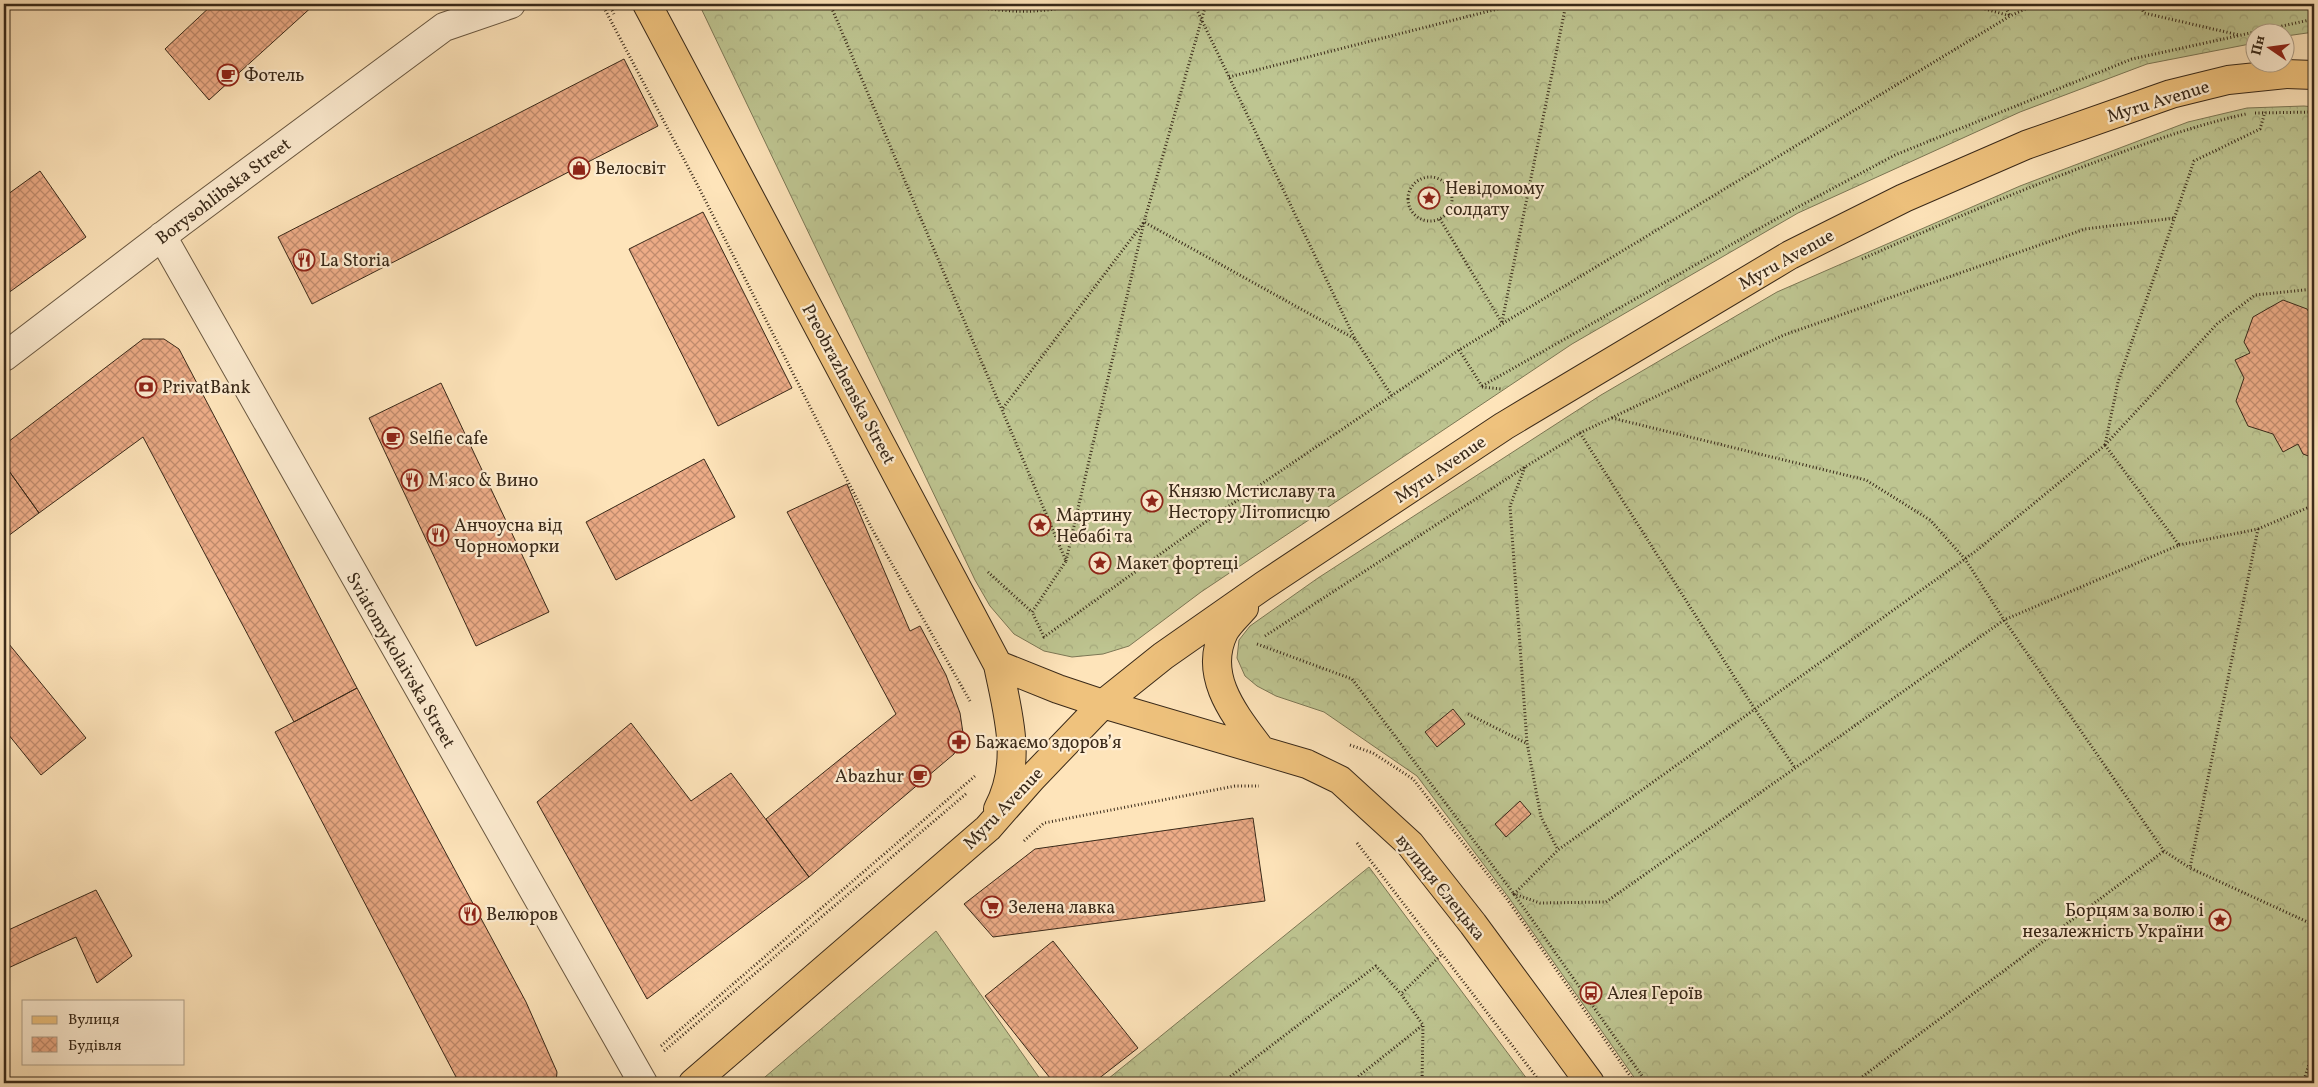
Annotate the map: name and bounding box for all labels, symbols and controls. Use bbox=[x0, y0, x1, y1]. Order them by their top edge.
north arrow bbox=[2246, 22, 2296, 72]
text: Пн bbox=[2247, 34, 2270, 57]
cafe icon: Фотель bbox=[216, 63, 240, 87]
place label: Фотель bbox=[244, 64, 304, 89]
street label: Myru Avenue bbox=[2104, 75, 2213, 130]
street label: Borysohlibska Street bbox=[151, 133, 297, 251]
shop icon: Велосвіт bbox=[567, 156, 591, 180]
place label: Велосвіт bbox=[595, 157, 666, 182]
place label: Невідомому солдату bbox=[1445, 177, 1545, 223]
place icon: Невідомому солдату bbox=[1417, 186, 1441, 210]
street label: Myru Avenue bbox=[1734, 224, 1839, 297]
restaurant icon: La Storia bbox=[292, 248, 316, 272]
place label: La Storia bbox=[320, 249, 390, 274]
street label: Preobrazhenska Street bbox=[795, 300, 901, 469]
bank icon: PrivatBank bbox=[134, 375, 158, 399]
place label: PrivatBank bbox=[162, 376, 251, 401]
cafe icon: Selfie cafe bbox=[381, 426, 405, 450]
place label: Selfie cafe bbox=[409, 427, 488, 452]
street label: Myru Avenue bbox=[1390, 430, 1492, 510]
restaurant icon: М'ясо & Вино bbox=[400, 468, 424, 492]
place label: М'ясо & Вино bbox=[428, 469, 538, 494]
place label: Князю Мстиславу та Нестору Літописцю bbox=[1168, 480, 1336, 526]
place icon: Князю Мстиславу та Нестору Літописцю bbox=[1140, 489, 1164, 513]
place label: Мартину Небабі та bbox=[1056, 504, 1133, 550]
place icon: Мартину Небабі та bbox=[1028, 513, 1052, 537]
place label: Анчоусна від Чорноморки bbox=[454, 514, 563, 560]
restaurant icon: Анчоусна від Чорноморки bbox=[426, 523, 450, 547]
place icon: Макет фортеці bbox=[1088, 551, 1112, 575]
place label: Макет фортеці bbox=[1116, 552, 1239, 577]
street label: Sviatomykolaivska Street bbox=[339, 568, 460, 753]
pharmacy icon: Бажаємо здоров’я bbox=[947, 730, 971, 754]
place label: Бажаємо здоров’я bbox=[975, 731, 1121, 756]
street label: Myru Avenue bbox=[958, 762, 1050, 856]
cafe icon: Abazhur bbox=[908, 764, 932, 788]
place label: Abazhur bbox=[835, 765, 904, 790]
street label: вулиця Єлецька bbox=[1389, 829, 1491, 947]
supermarket icon: Зелена лавка bbox=[980, 895, 1004, 919]
place label: Зелена лавка bbox=[1008, 896, 1115, 921]
place label: Борцям за волю і незалежність України bbox=[2022, 899, 2204, 945]
restaurant icon: Велюров bbox=[458, 902, 482, 926]
place label: Велюров bbox=[486, 903, 558, 928]
place icon: Борцям за волю і незалежність України bbox=[2208, 908, 2232, 932]
bus stop icon: Алея Героїв bbox=[1579, 981, 1603, 1005]
place label: Алея Героїв bbox=[1607, 982, 1703, 1007]
legend bbox=[22, 1000, 185, 1064]
text: Вулиця bbox=[68, 1010, 120, 1031]
text: Будівля bbox=[68, 1036, 122, 1057]

